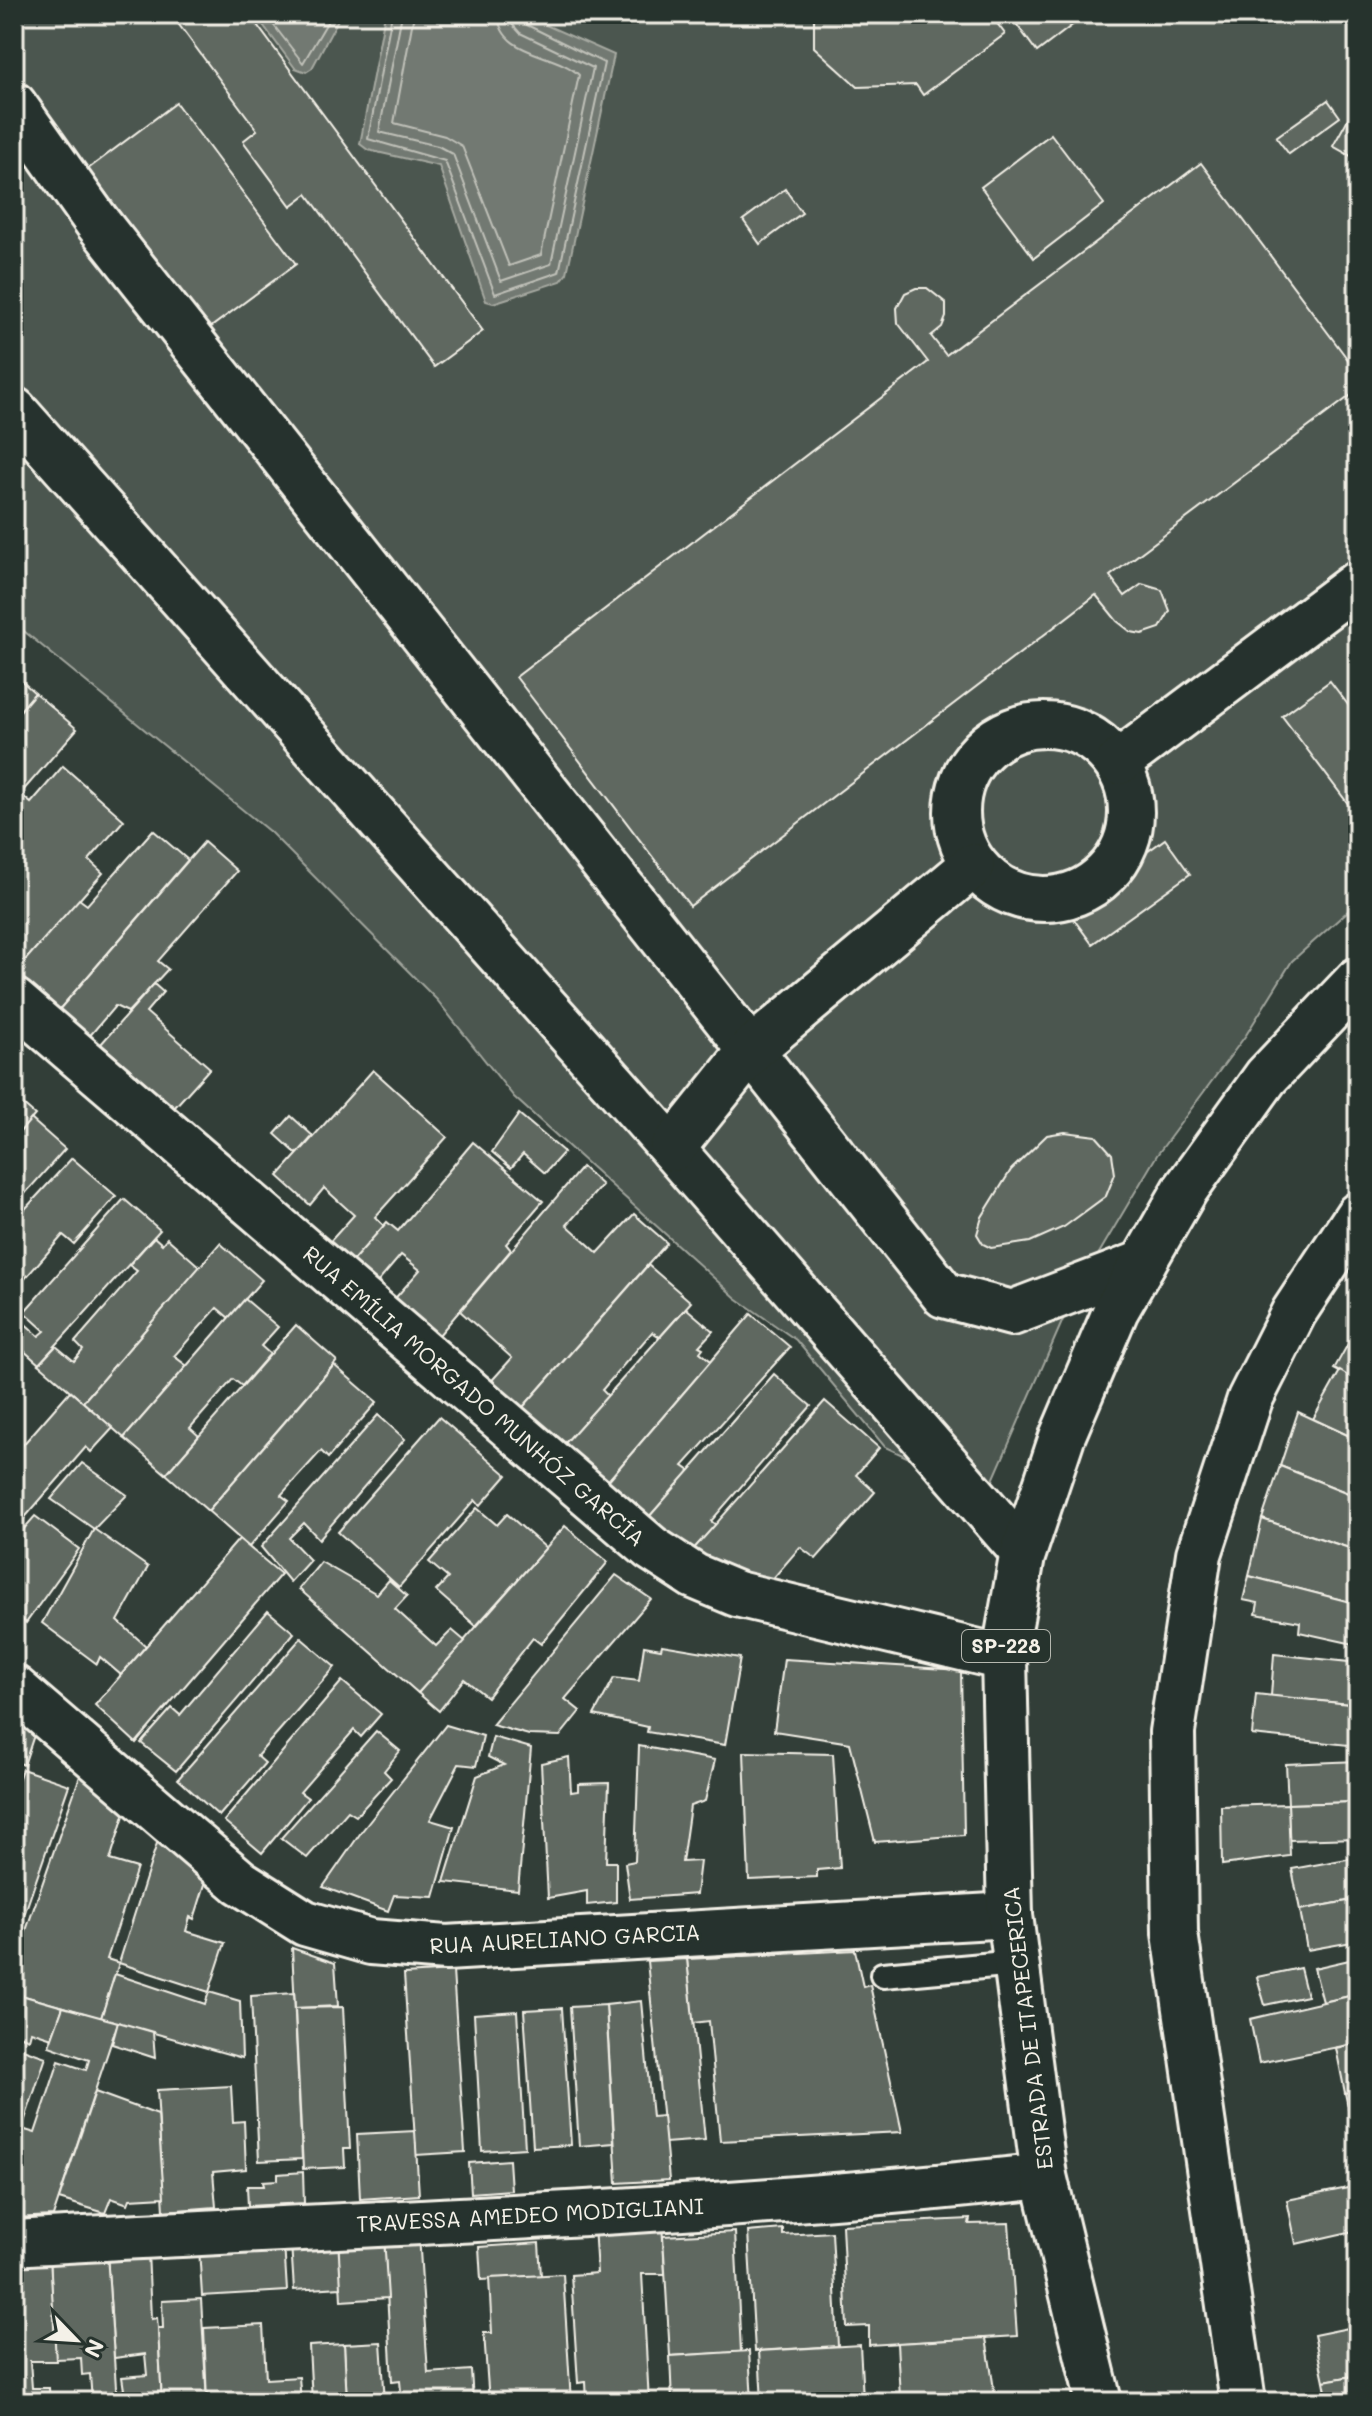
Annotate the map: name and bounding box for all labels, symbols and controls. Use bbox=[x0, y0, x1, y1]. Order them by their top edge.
street label: RUA EMÍLIA MORGADO MUNHÓZ GARCÍA bbox=[297, 1239, 651, 1552]
road number: SP-228 bbox=[962, 1630, 1050, 1662]
street label: ESTRADA DE ITAPECERICA bbox=[996, 1885, 1059, 2171]
street label: RUA AURELIANO GARCIA bbox=[429, 1917, 701, 1960]
street label: TRAVESSA AMEDEO MODIGLIANI bbox=[355, 2191, 704, 2238]
north arrow bbox=[36, 2300, 116, 2380]
text: N bbox=[78, 2335, 111, 2362]

